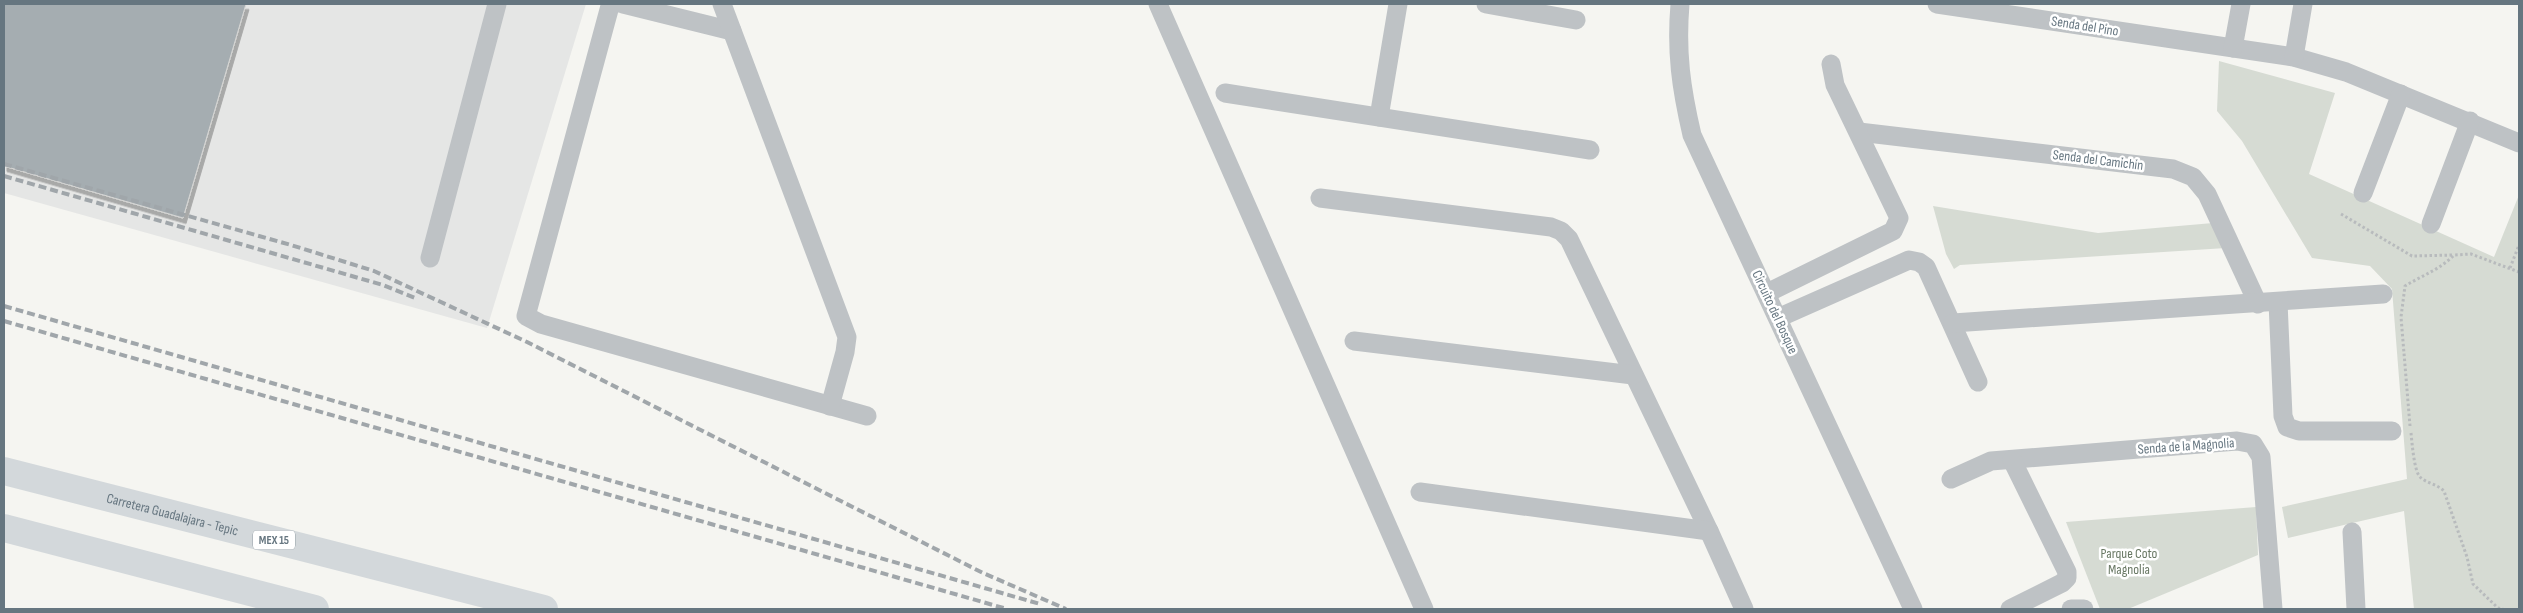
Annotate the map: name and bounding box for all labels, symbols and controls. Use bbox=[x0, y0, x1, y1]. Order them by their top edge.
street label: Senda del Pino bbox=[2050, 12, 2120, 40]
street label: Senda del Camichín bbox=[2052, 146, 2144, 174]
street label: Circuito del Bosque bbox=[1748, 268, 1802, 356]
street label: Senda de la Magnolia bbox=[2137, 434, 2235, 458]
street label: Carretera Guadalajara - Tepic bbox=[105, 489, 240, 539]
road number: MEX 15 bbox=[253, 530, 295, 550]
park label: Parque Coto Magnolia bbox=[2101, 545, 2158, 578]

